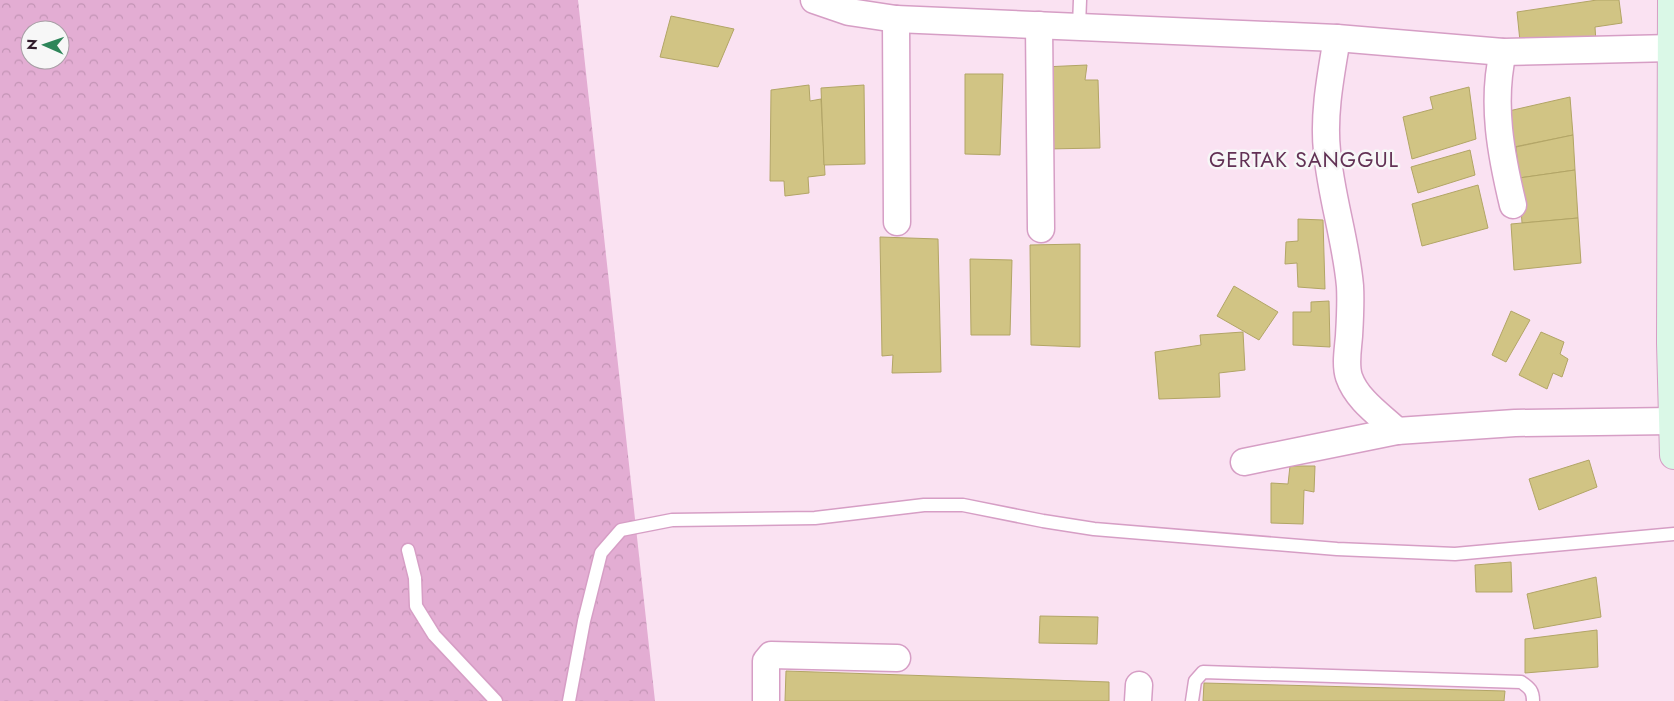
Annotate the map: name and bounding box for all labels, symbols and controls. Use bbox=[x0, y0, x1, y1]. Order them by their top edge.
north arrow bbox=[20, 20, 70, 70]
text: N bbox=[22, 39, 42, 50]
district label: GERTAK SANGGUL bbox=[1209, 145, 1399, 175]

